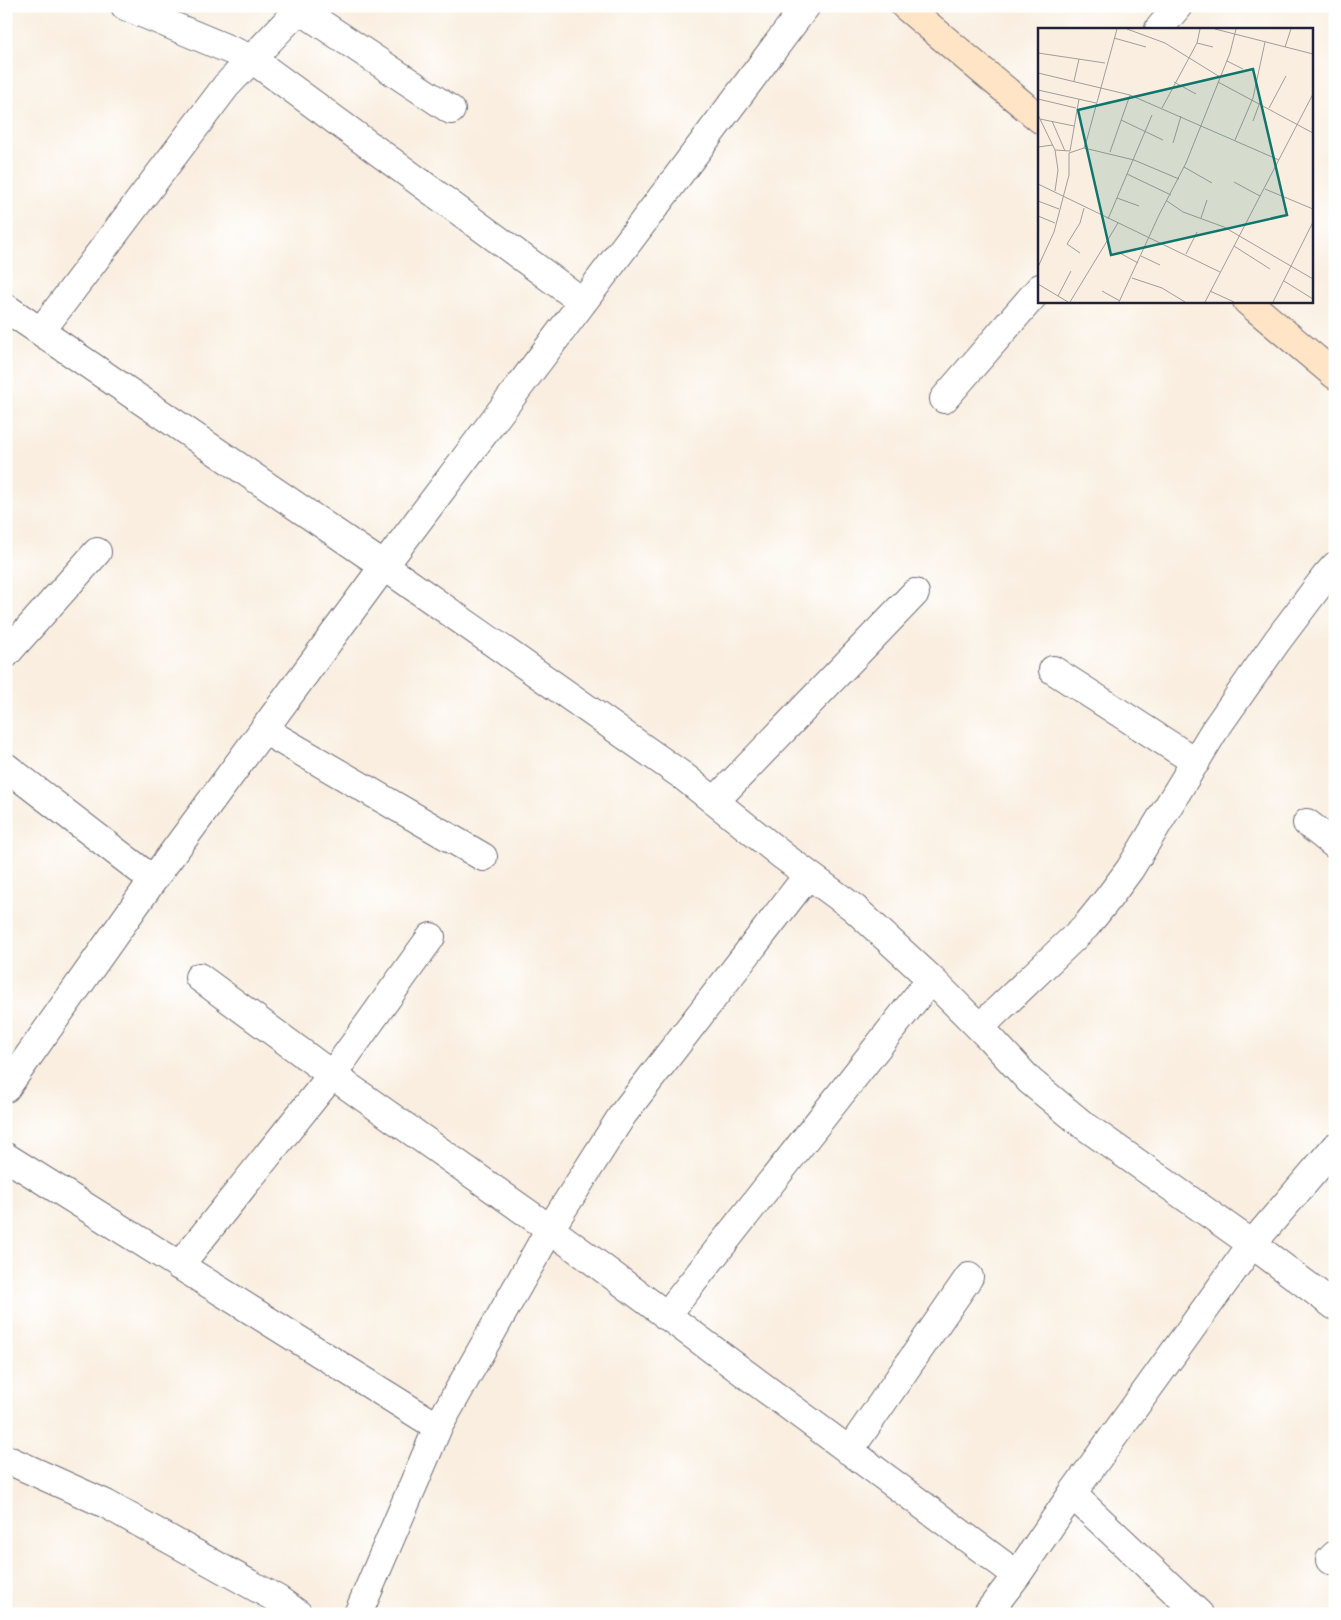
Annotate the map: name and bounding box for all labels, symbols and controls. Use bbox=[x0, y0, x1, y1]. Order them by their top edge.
inset map bbox=[1038, 28, 1314, 302]

